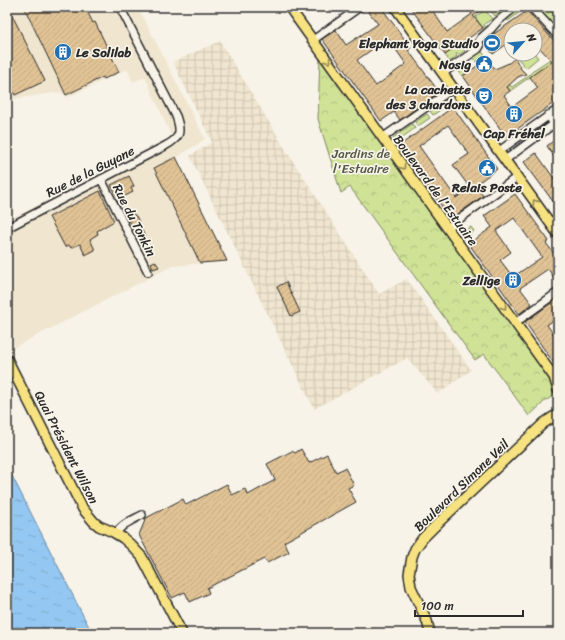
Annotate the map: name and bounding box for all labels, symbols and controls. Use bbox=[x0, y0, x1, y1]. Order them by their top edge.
north arrow bbox=[503, 22, 543, 62]
text: N bbox=[521, 29, 542, 46]
place label: Elephant Yoga Studio bbox=[359, 32, 479, 55]
sports icon: Elephant Yoga Studio bbox=[482, 33, 502, 53]
place label: Le Solilab bbox=[76, 41, 131, 64]
building icon: Le Solilab bbox=[53, 42, 73, 62]
place label: Nosig bbox=[438, 53, 471, 76]
public building icon: Nosig bbox=[474, 54, 494, 74]
one-way arrow bbox=[323, 57, 330, 64]
place label: La cachette des 3 chardons bbox=[386, 78, 472, 116]
theatre icon: La cachette des 3 chardons bbox=[474, 86, 494, 106]
building icon: Cap Fréhel bbox=[504, 104, 524, 124]
place label: Cap Fréhel bbox=[482, 122, 546, 145]
street label: Boulevard de l'Estuaire bbox=[387, 130, 484, 251]
street label: Rue de la Guyane bbox=[42, 139, 139, 204]
park label: Jardins de l'Estuaire bbox=[331, 142, 390, 180]
public building icon: Relais Poste bbox=[477, 158, 497, 178]
one-way arrow bbox=[398, 163, 405, 170]
place label: Relais Poste bbox=[451, 176, 522, 199]
street label: Rue du Tonkin bbox=[106, 180, 163, 261]
one-way arrow bbox=[532, 199, 540, 206]
place label: Zellige bbox=[461, 269, 501, 292]
building icon: Zellige bbox=[503, 270, 523, 290]
one-way arrow bbox=[499, 303, 507, 310]
street label: Quai Président Wilson bbox=[28, 386, 105, 508]
street label: Boulevard Simone Veil bbox=[408, 433, 515, 537]
scale bar bbox=[415, 592, 523, 618]
text: 100 m bbox=[421, 595, 454, 617]

